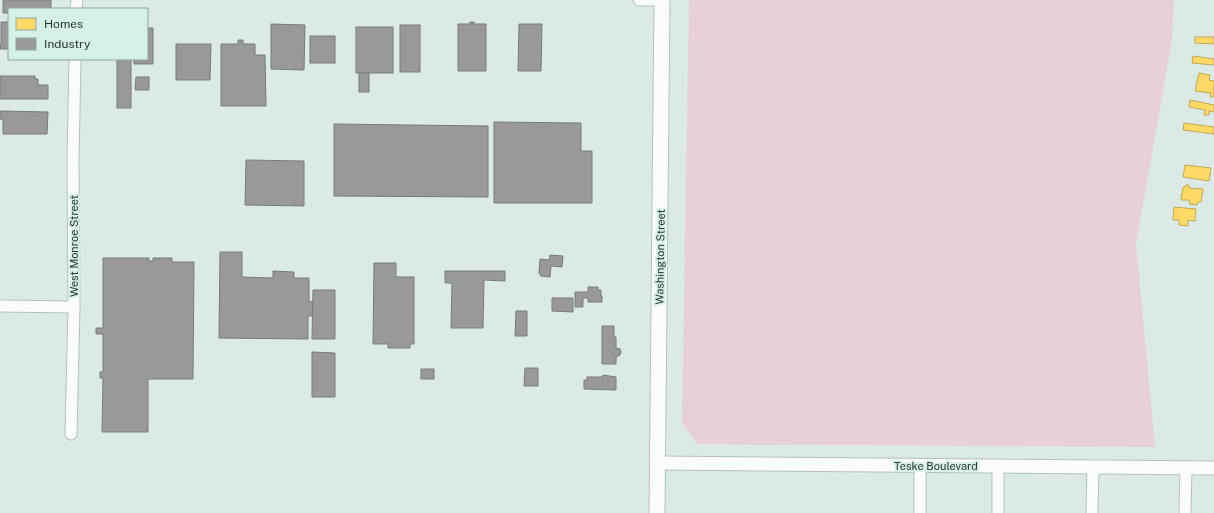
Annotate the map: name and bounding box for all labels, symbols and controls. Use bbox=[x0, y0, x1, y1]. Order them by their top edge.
legend bbox=[8, 8, 148, 60]
text: Homes bbox=[44, 17, 83, 31]
text: Industry bbox=[44, 37, 91, 51]
street label: West Monroe Street bbox=[68, 195, 80, 297]
street label: Washington Street bbox=[653, 209, 667, 305]
street label: Teske Boulevard bbox=[894, 460, 978, 472]

